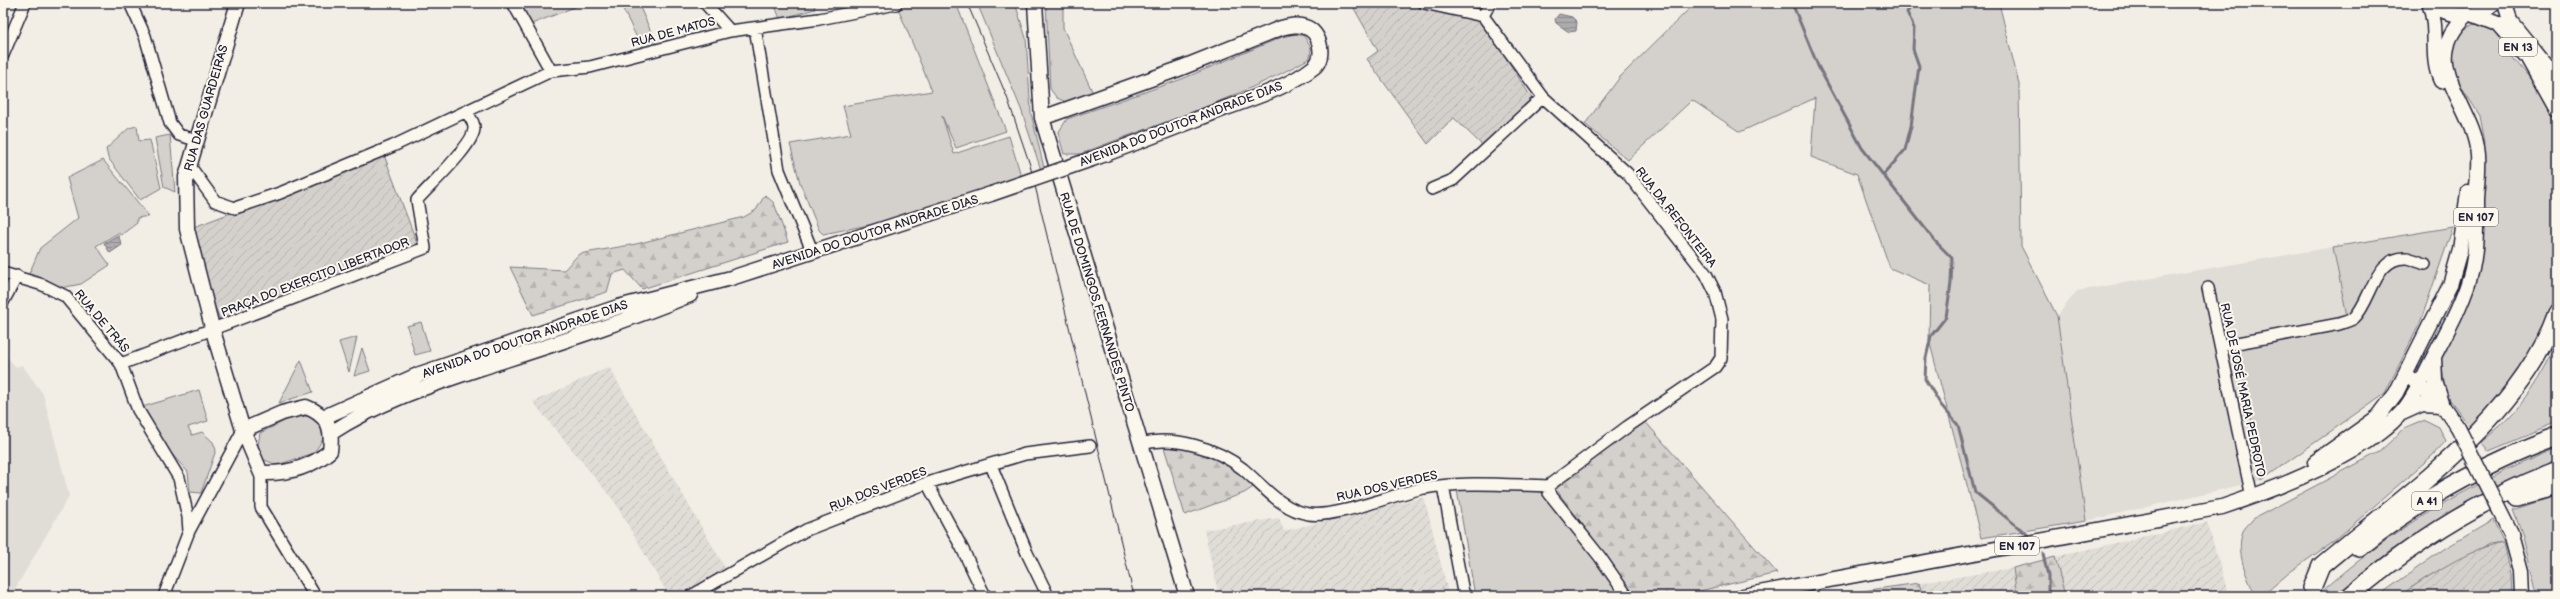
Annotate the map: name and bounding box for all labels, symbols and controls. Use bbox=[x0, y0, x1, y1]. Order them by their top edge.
street label: RUA DE MATOS bbox=[629, 14, 717, 51]
road number: EN 13 bbox=[2499, 38, 2537, 56]
street label: RUA DAS GUARDEIRAS bbox=[181, 43, 232, 173]
street label: AVENIDA DO DOUTOR ANDRADE DIAS bbox=[1078, 79, 1285, 170]
street label: RUA DA REFONTEIRA bbox=[1632, 164, 1720, 271]
street label: RUA DE DOMINGOS FERNANDES PINTO bbox=[1056, 190, 1137, 414]
street label: AVENIDA DO DOUTOR ANDRADE DIAS bbox=[770, 192, 980, 273]
road number: EN 107 bbox=[2454, 208, 2498, 226]
street label: PRAÇA DO EXERCITO LIBERTADOR bbox=[219, 234, 412, 320]
street label: RUA DE TRÁS bbox=[71, 286, 134, 356]
street label: AVENIDA DO DOUTOR ANDRADE DIAS bbox=[421, 297, 630, 382]
street label: RUA DE JOSÉ MARIA PEDROTO bbox=[2217, 301, 2269, 479]
street label: RUA DOS VERDES bbox=[827, 464, 929, 515]
street label: RUA DOS VERDES bbox=[1335, 468, 1439, 505]
road number: A 41 bbox=[2412, 492, 2442, 510]
road number: EN 107 bbox=[1995, 537, 2039, 555]

